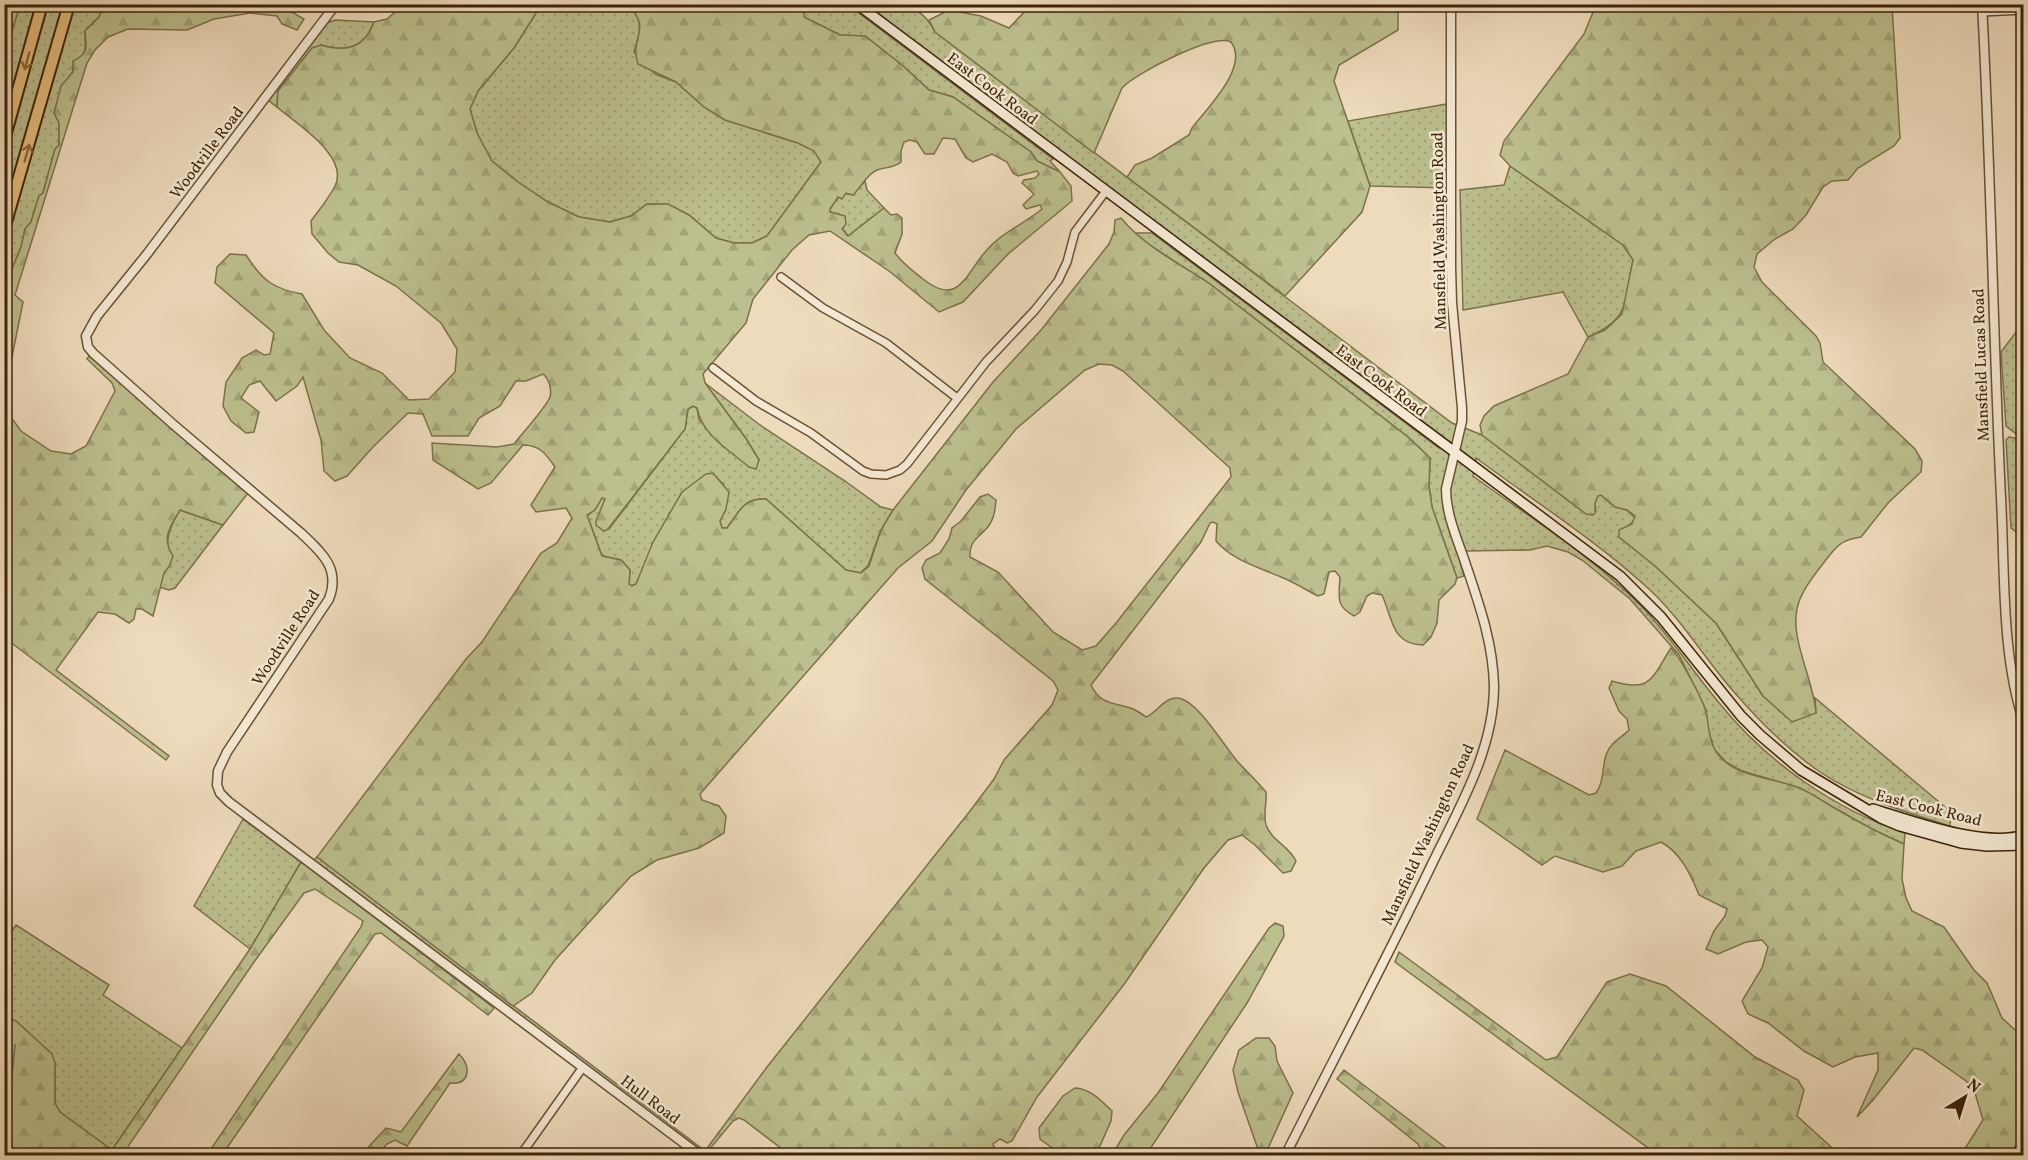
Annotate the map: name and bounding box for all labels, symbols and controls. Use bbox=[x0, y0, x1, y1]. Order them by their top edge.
street label: East Cook Road bbox=[942, 48, 1042, 131]
one-way arrow bbox=[21, 51, 32, 70]
street label: Woodville Road bbox=[166, 102, 250, 204]
street label: Mansfield Washington Road bbox=[1427, 132, 1453, 330]
one-way arrow bbox=[21, 144, 33, 163]
street label: Mansfield Lucas Road bbox=[1968, 288, 1996, 442]
street label: East Cook Road bbox=[1331, 340, 1431, 423]
street label: Woodville Road bbox=[247, 586, 326, 690]
street label: Mansfield Washington Road bbox=[1377, 740, 1481, 929]
street label: East Cook Road bbox=[1873, 785, 1984, 833]
north arrow bbox=[1935, 1067, 1995, 1127]
street label: Hull Road bbox=[615, 1071, 684, 1130]
text: N bbox=[1962, 1075, 1985, 1099]

